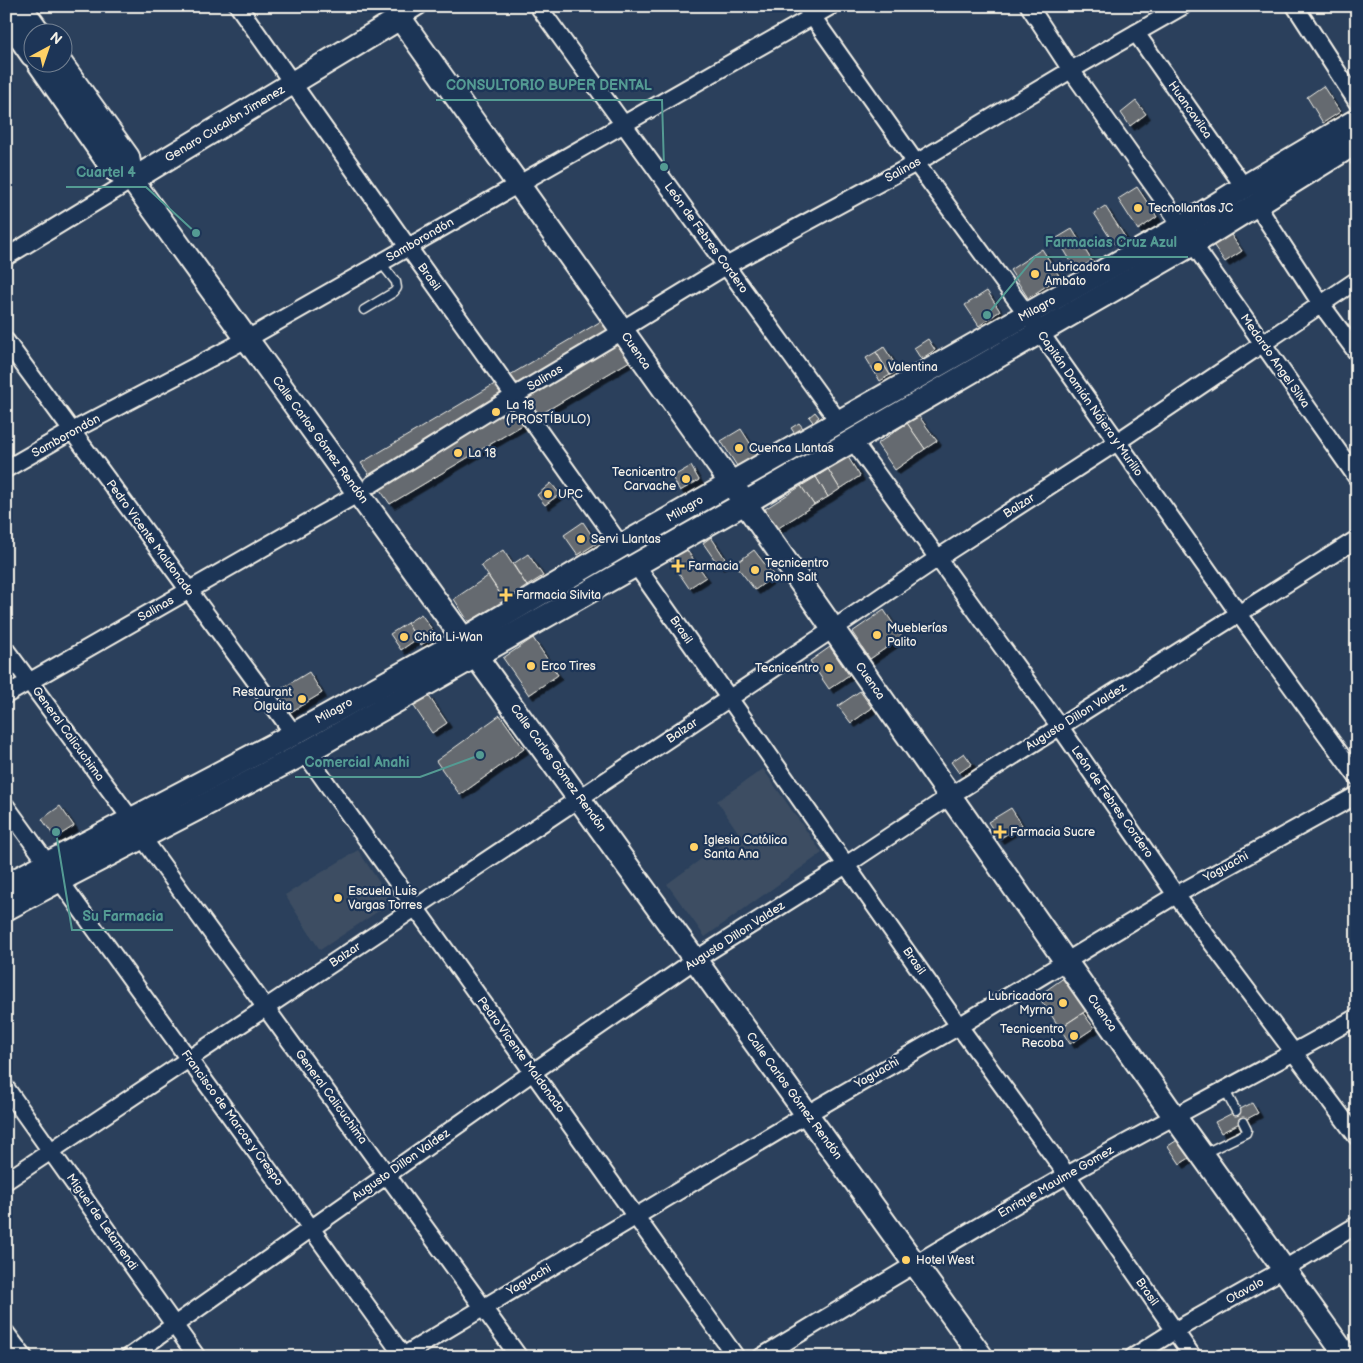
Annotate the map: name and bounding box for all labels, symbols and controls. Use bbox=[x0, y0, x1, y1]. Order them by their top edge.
north arrow bbox=[22, 22, 72, 72]
text: N bbox=[47, 29, 66, 48]
callout: CONSULTORIO BUPER DENTAL bbox=[436, 71, 662, 100]
text: CONSULTORIO BUPER DENTAL bbox=[446, 77, 652, 94]
street label: Huancavilca bbox=[1165, 78, 1215, 142]
street label: Genaro Cucalón Jimenez bbox=[162, 82, 288, 166]
street label: Salinas bbox=[882, 154, 924, 186]
callout: Cuartel 4 bbox=[66, 158, 146, 187]
text: Cuartel 4 bbox=[76, 164, 137, 181]
street label: León de Febres Cordero bbox=[661, 180, 751, 296]
place label: Tecnollantas JC bbox=[1148, 201, 1234, 216]
marker: Tecnollantas JC bbox=[1132, 202, 1144, 214]
street label: Samborondón bbox=[383, 214, 457, 265]
callout: Farmacias Cruz Azul bbox=[1035, 228, 1188, 257]
text: Farmacias Cruz Azul bbox=[1045, 234, 1177, 251]
street label: Brasil bbox=[414, 260, 444, 294]
place label: Lubricadora Ambato bbox=[1045, 260, 1110, 289]
marker: Lubricadora Ambato bbox=[1029, 268, 1041, 280]
street label: Milagro bbox=[1016, 293, 1058, 325]
street label: Medardo Angel Silva bbox=[1237, 311, 1313, 411]
street label: Cuenca bbox=[618, 329, 654, 373]
street label: Capitán Damián Nájera y Murillo bbox=[1034, 329, 1146, 480]
place label: Valentina bbox=[888, 360, 938, 375]
street label: Salinas bbox=[524, 361, 566, 394]
marker: Valentina bbox=[872, 361, 884, 373]
street label: Calle Carlos Gómez Rendón bbox=[269, 373, 371, 507]
place label: La 18 (PROSTÍBULO) bbox=[506, 398, 591, 427]
marker: La 18 (PROSTÍBULO) bbox=[490, 406, 502, 418]
street label: Samborondón bbox=[29, 411, 103, 461]
place label: Cuenca Llantas bbox=[749, 441, 834, 456]
marker: Cuenca Llantas bbox=[733, 442, 745, 454]
place label: La 18 bbox=[468, 446, 496, 461]
marker: La 18 bbox=[452, 447, 464, 459]
place label: Tecnicentro Carvache bbox=[612, 465, 676, 494]
marker: Tecnicentro Carvache bbox=[680, 473, 692, 485]
street label: Pedro Vicente Maldonado bbox=[103, 477, 197, 599]
place label: UPC bbox=[558, 487, 583, 502]
marker: UPC bbox=[542, 488, 554, 500]
street label: Balzar bbox=[1000, 490, 1038, 522]
street label: Milagro bbox=[664, 492, 706, 526]
place label: Servi Llantas bbox=[591, 532, 661, 547]
marker: Servi Llantas bbox=[575, 533, 587, 545]
place label: Tecnicentro Ronn Salt bbox=[765, 556, 829, 585]
place label: Farmacia bbox=[688, 559, 739, 574]
marker: Farmacia bbox=[672, 560, 684, 572]
marker: Tecnicentro Ronn Salt bbox=[749, 564, 761, 576]
place label: Farmacia Silvita bbox=[516, 588, 601, 603]
marker: Farmacia Silvita bbox=[500, 589, 512, 601]
street label: Salinas bbox=[135, 593, 177, 625]
street label: Brasil bbox=[666, 613, 696, 647]
place label: Mueblerías Palito bbox=[887, 621, 948, 650]
marker: Mueblerías Palito bbox=[871, 629, 883, 641]
place label: Chifa Li-Wan bbox=[414, 630, 483, 645]
marker: Chifa Li-Wan bbox=[398, 631, 410, 643]
place label: Erco Tires bbox=[541, 659, 596, 674]
street label: Cuenca bbox=[852, 659, 888, 703]
marker: Erco Tires bbox=[525, 660, 537, 672]
place label: Tecnicentro bbox=[755, 661, 819, 676]
marker: Tecnicentro bbox=[823, 662, 835, 674]
street label: Augusto Dillon Valdez bbox=[1023, 680, 1129, 754]
street label: General Calicuchima bbox=[29, 684, 107, 784]
place label: Restaurant Olguita bbox=[232, 685, 292, 714]
marker: Restaurant Olguita bbox=[296, 693, 308, 705]
street label: Milagro bbox=[313, 695, 355, 727]
street label: Calle Carlos Gómez Rendón bbox=[507, 701, 609, 835]
street label: Balzar bbox=[664, 715, 701, 747]
street label: León de Febres Cordero bbox=[1068, 743, 1156, 861]
callout: Comercial Anahi bbox=[295, 748, 420, 777]
text: Comercial Anahi bbox=[305, 754, 409, 771]
place label: Farmacia Sucre bbox=[1010, 825, 1095, 840]
marker: Farmacia Sucre bbox=[994, 826, 1006, 838]
place label: Iglesia Católica Santa Ana bbox=[704, 833, 787, 862]
marker: Iglesia Católica Santa Ana bbox=[688, 841, 700, 853]
street label: Yaguachi bbox=[1200, 848, 1251, 886]
place label: Escuela Luis Vargas Torres bbox=[348, 884, 422, 913]
marker: Escuela Luis Vargas Torres bbox=[332, 892, 344, 904]
street label: Augusto Dillon Valdez bbox=[682, 898, 788, 974]
callout: Su Farmacia bbox=[72, 901, 173, 930]
text: Su Farmacia bbox=[83, 908, 163, 925]
street label: Balzar bbox=[327, 939, 364, 971]
street label: Brasil bbox=[899, 944, 929, 978]
place label: Lubricadora Myrna bbox=[988, 989, 1053, 1018]
street label: Cuenca bbox=[1084, 991, 1120, 1035]
street label: Pedro Vicente Maldonado bbox=[474, 994, 568, 1116]
marker: Lubricadora Myrna bbox=[1057, 997, 1069, 1009]
place label: Tecnicentro Recoba bbox=[1000, 1022, 1064, 1051]
street label: Calle Carlos Gómez Rendón bbox=[743, 1029, 845, 1163]
marker: Tecnicentro Recoba bbox=[1068, 1030, 1080, 1042]
street label: Francisco de Marcos y Crespo bbox=[178, 1047, 286, 1189]
street label: General Calicuchima bbox=[292, 1047, 370, 1147]
street label: Yaguachi bbox=[851, 1054, 902, 1092]
street label: Augusto Dillon Valdez bbox=[349, 1126, 453, 1204]
street label: Enrique Maulme Gomez bbox=[995, 1143, 1117, 1221]
street label: Miguel de Letamendi bbox=[63, 1171, 141, 1273]
place label: Hotel West bbox=[916, 1253, 975, 1268]
marker: Hotel West bbox=[900, 1254, 912, 1266]
street label: Yaguachi bbox=[503, 1261, 554, 1300]
street label: Otavalo bbox=[1223, 1274, 1267, 1308]
street label: Brasil bbox=[1132, 1275, 1162, 1309]

